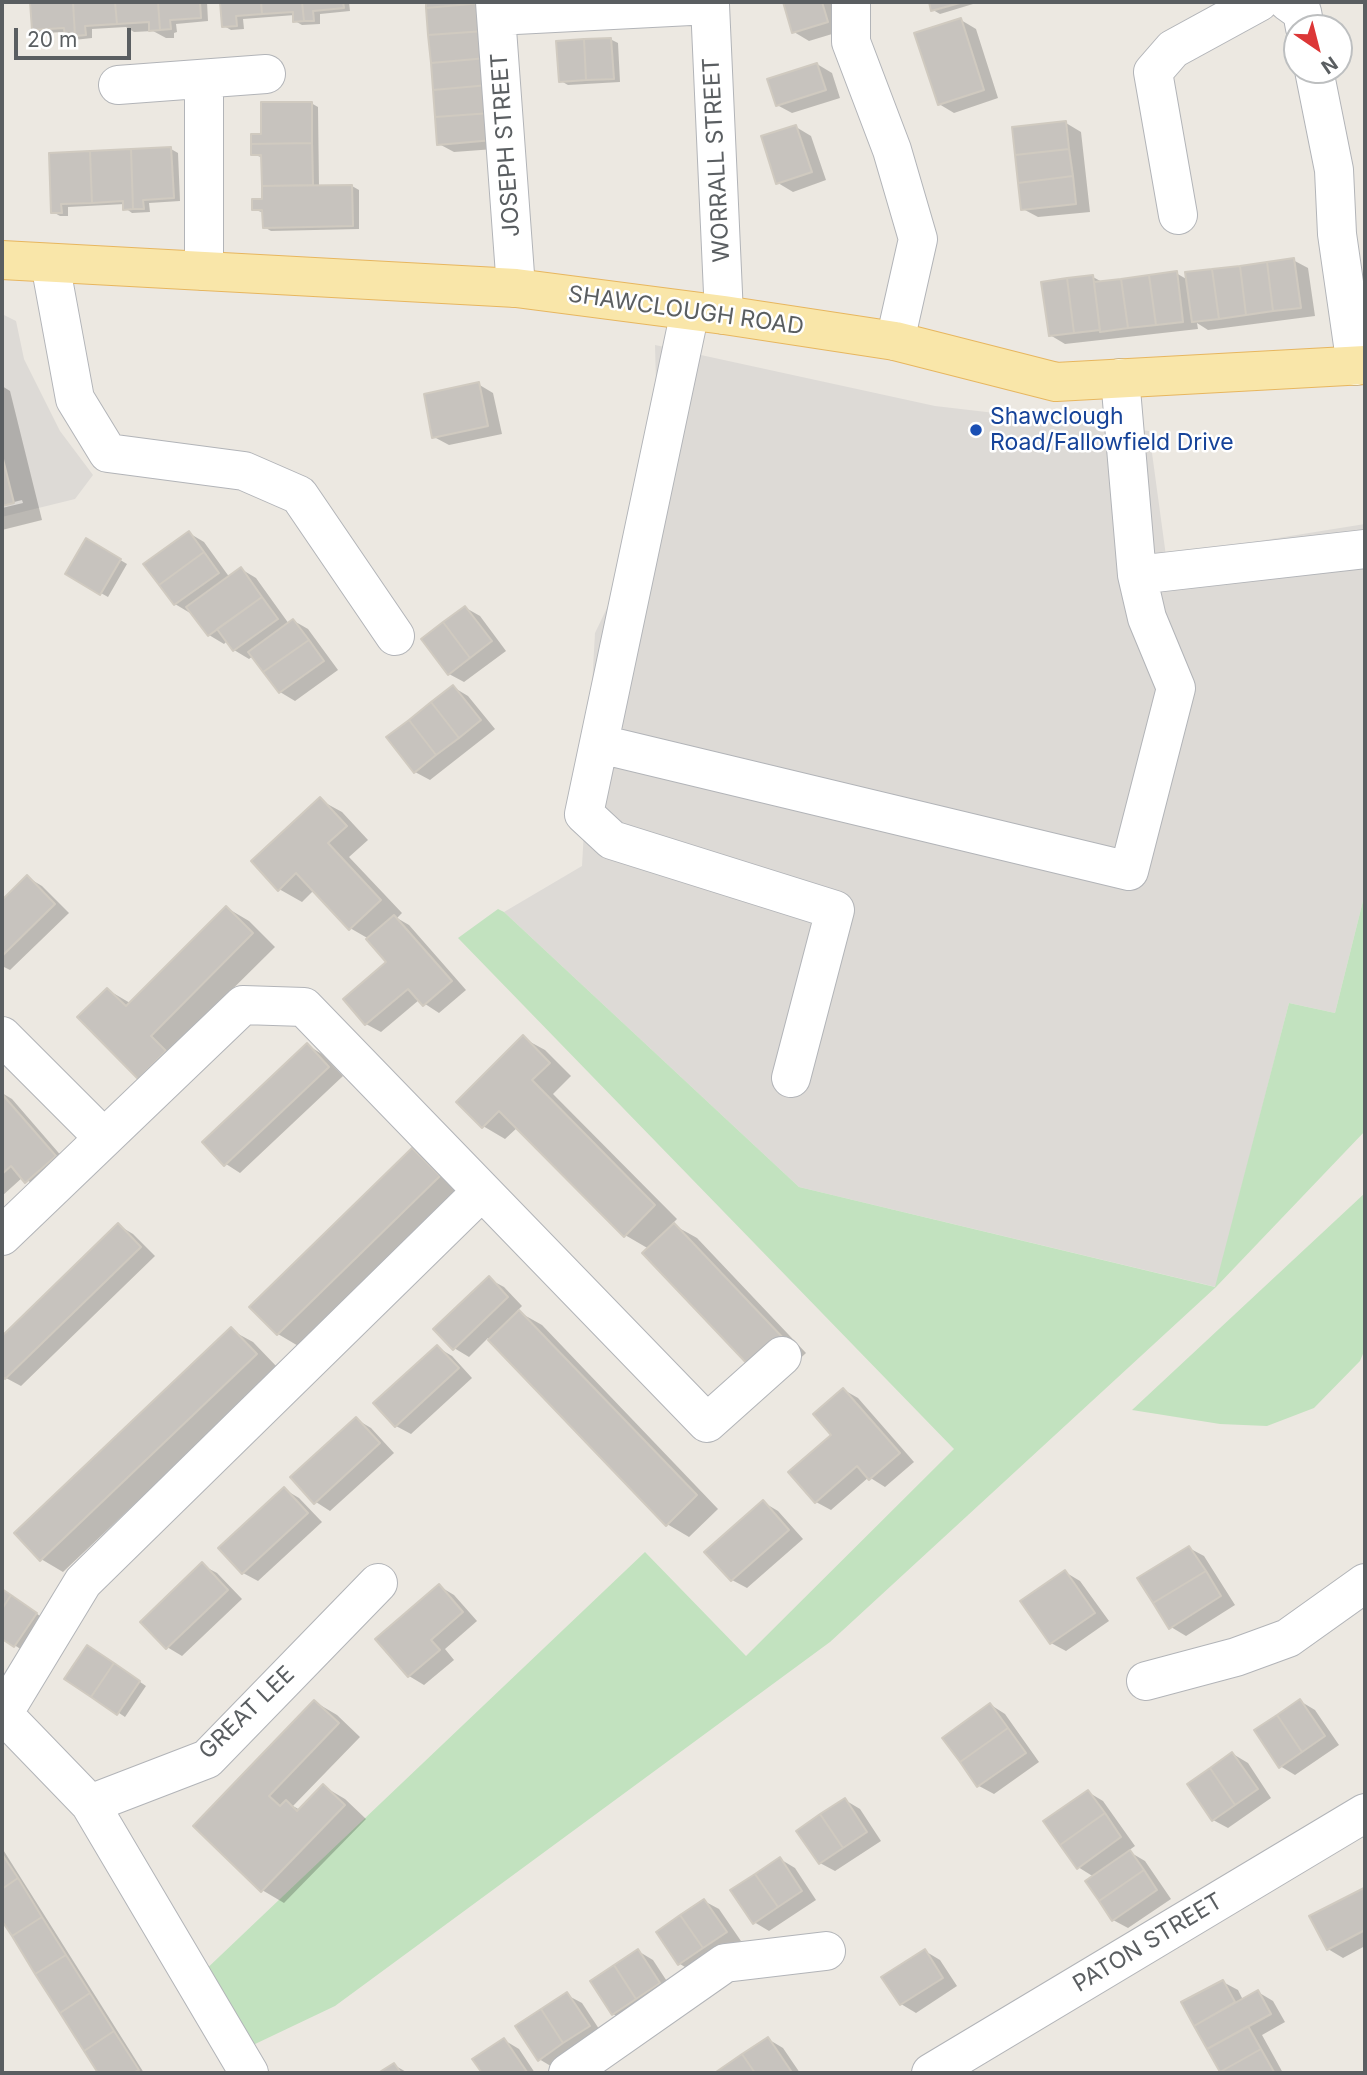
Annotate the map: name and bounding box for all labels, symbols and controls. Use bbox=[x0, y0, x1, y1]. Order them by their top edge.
scale bar bbox=[18, 14, 135, 58]
north arrow bbox=[1283, 14, 1353, 84]
text: 20 m bbox=[27, 27, 77, 52]
text: N bbox=[1317, 51, 1342, 79]
street label: JOSEPH STREET bbox=[486, 52, 526, 238]
street label: WORRALL STREET bbox=[698, 57, 736, 263]
street label: SHAWCLOUGH ROAD bbox=[566, 281, 806, 341]
place label: Shawclough Road/Fallowfield Drive bbox=[990, 403, 1234, 457]
marker: Shawclough Road/Fallowfield Drive bbox=[968, 422, 984, 438]
street label: GREAT LEE bbox=[194, 1661, 300, 1765]
street label: PATON STREET bbox=[1068, 1888, 1228, 1998]

